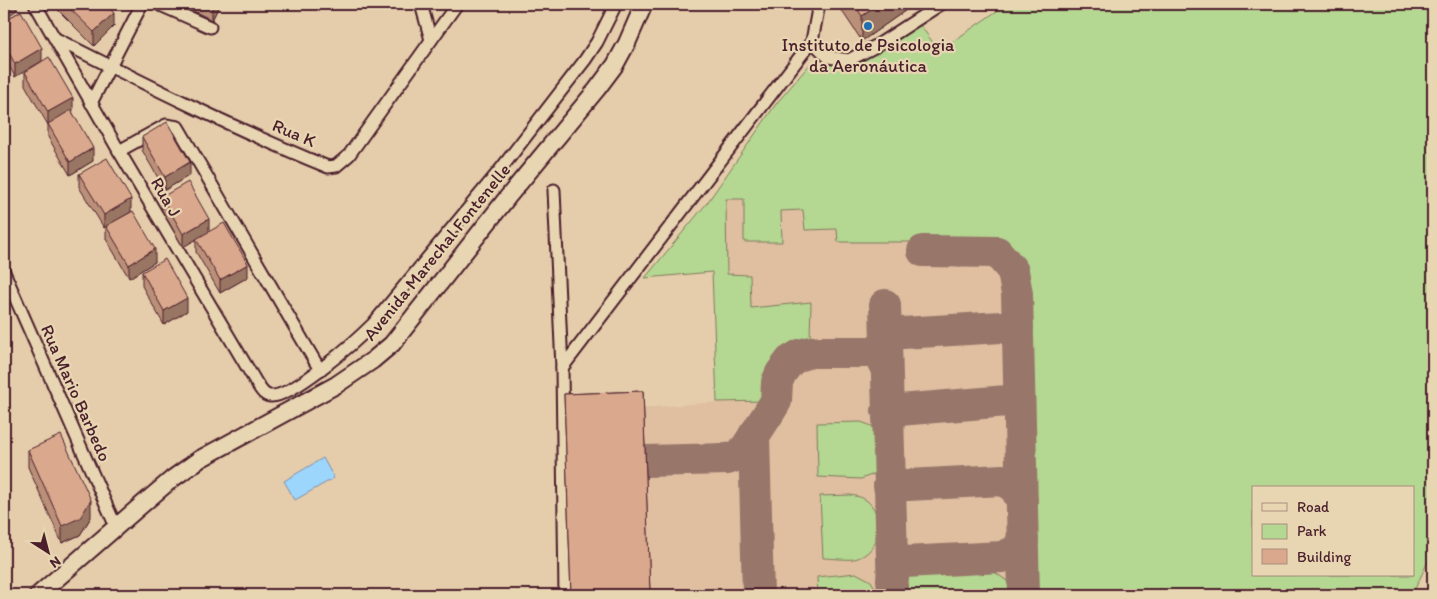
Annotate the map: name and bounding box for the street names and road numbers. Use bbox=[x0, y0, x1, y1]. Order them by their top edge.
street label: Rua K bbox=[269, 114, 319, 152]
street label: Avenida Marechal Fontenelle bbox=[359, 159, 515, 345]
street label: Rua J bbox=[146, 173, 186, 221]
street label: Rua Mario Barbedo bbox=[36, 321, 116, 465]

